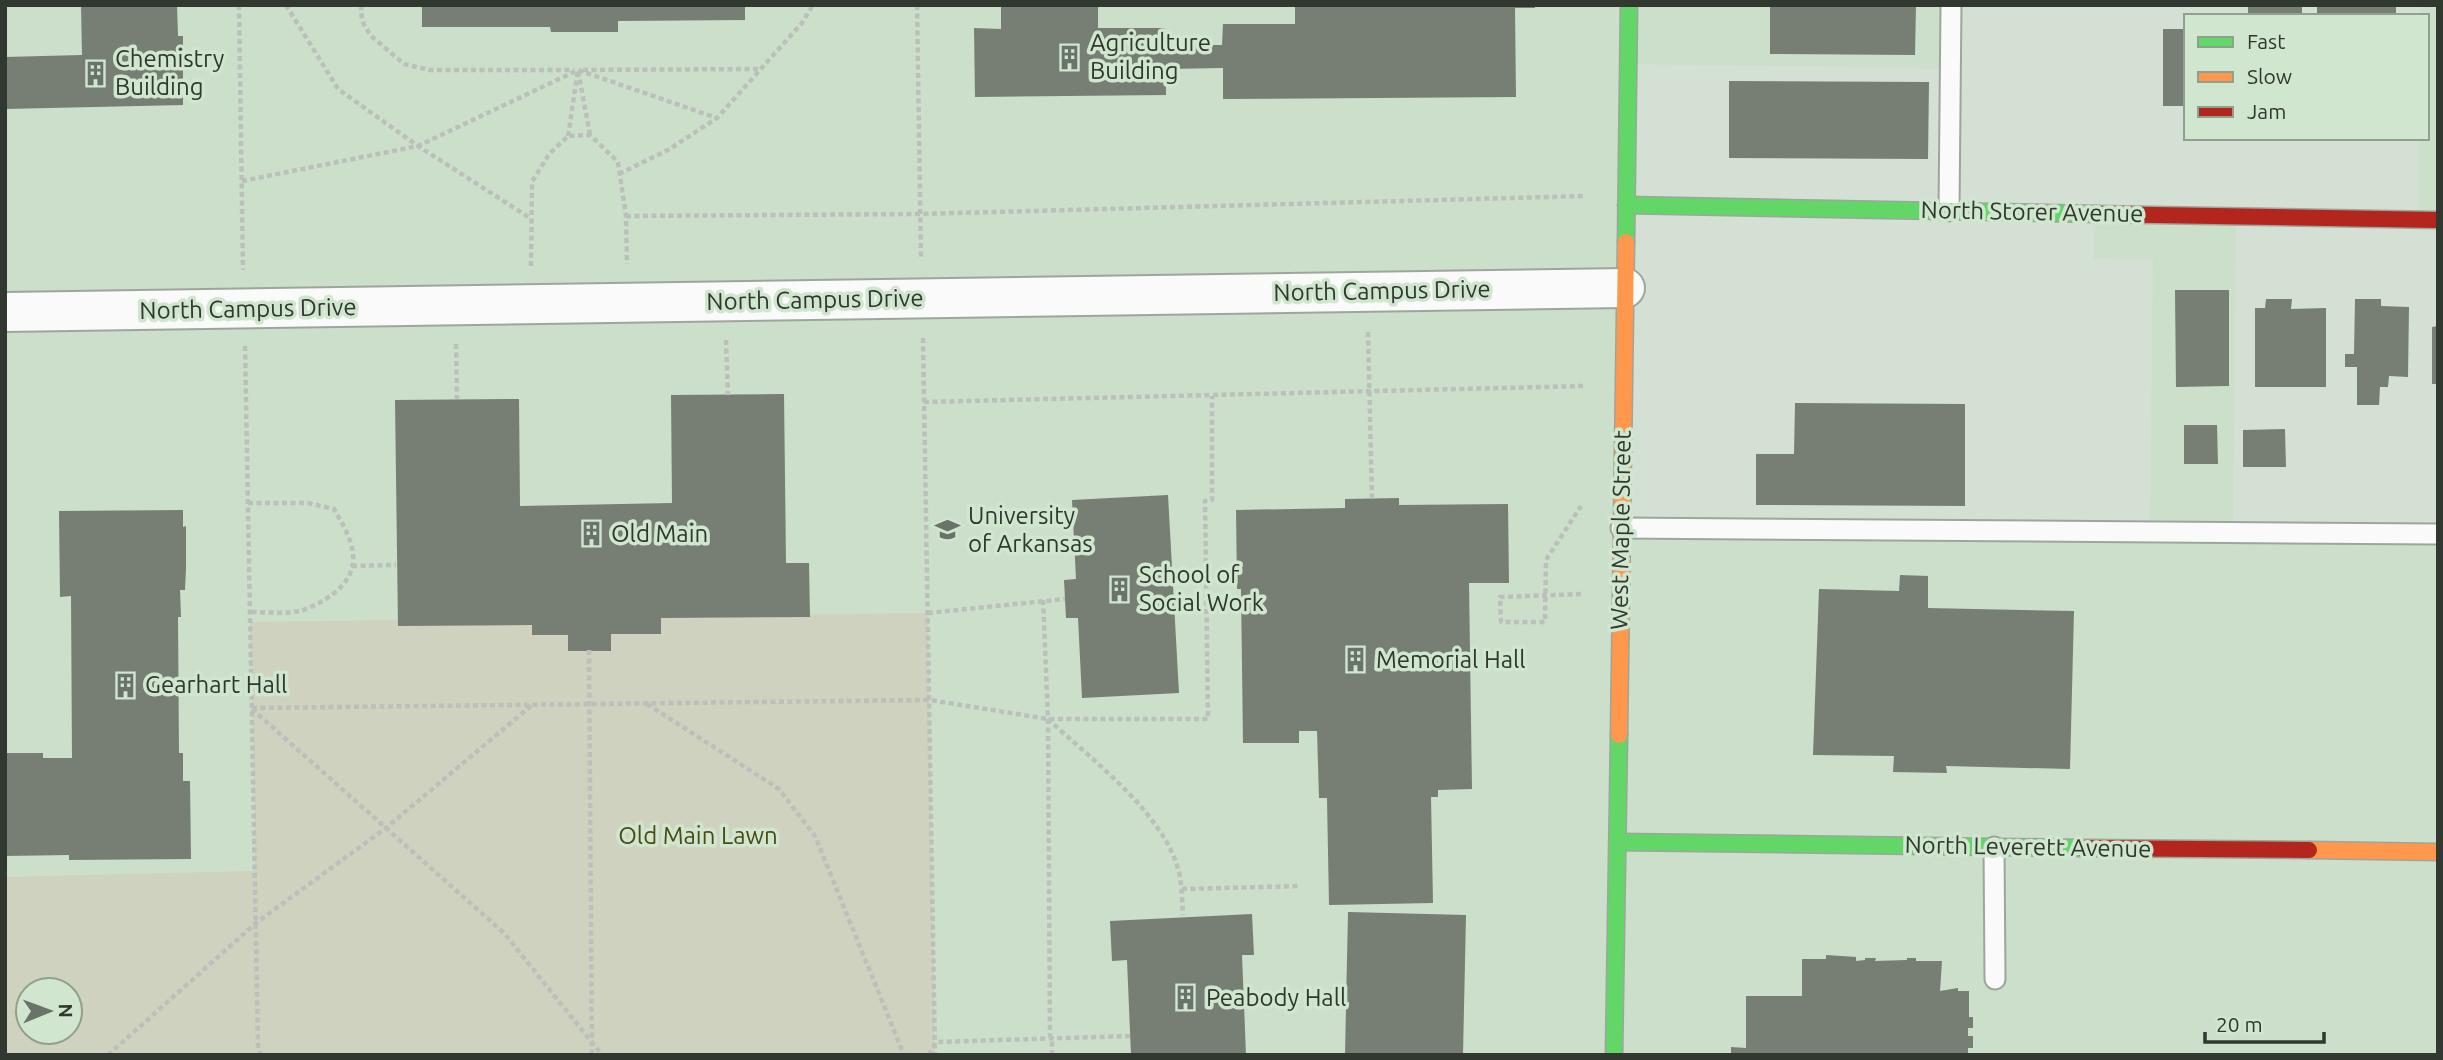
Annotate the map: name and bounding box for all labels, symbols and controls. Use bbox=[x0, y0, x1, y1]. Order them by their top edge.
legend bbox=[2184, 14, 2429, 140]
place label: Agriculture Building bbox=[1090, 29, 1211, 84]
text: Fast bbox=[2247, 29, 2285, 53]
building icon: Agriculture Building bbox=[1056, 43, 1084, 71]
place label: Chemistry Building bbox=[115, 45, 225, 100]
building icon: Chemistry Building bbox=[81, 59, 109, 87]
text: Slow bbox=[2247, 64, 2292, 88]
text: Jam bbox=[2247, 99, 2286, 123]
street label: North Storer Avenue bbox=[1920, 196, 2144, 227]
street label: North Campus Drive bbox=[1273, 275, 1491, 306]
street label: North Campus Drive bbox=[706, 284, 924, 315]
street label: North Campus Drive bbox=[139, 293, 357, 324]
street label: West Maple Street bbox=[1605, 429, 1636, 630]
place label: University of Arkansas bbox=[968, 502, 1093, 557]
school or university icon: University of Arkansas bbox=[934, 516, 962, 544]
building icon: Old Main bbox=[577, 520, 605, 548]
place label: Old Main bbox=[611, 520, 708, 547]
place label: School of Social Work bbox=[1139, 561, 1264, 616]
building icon: School of Social Work bbox=[1105, 575, 1133, 603]
building icon: Memorial Hall bbox=[1342, 646, 1370, 674]
place label: Memorial Hall bbox=[1376, 646, 1526, 673]
building icon: Gearhart Hall bbox=[111, 671, 139, 699]
place label: Gearhart Hall bbox=[145, 671, 287, 698]
park label: Old Main Lawn bbox=[618, 822, 778, 849]
street label: North Leverett Avenue bbox=[1904, 831, 2152, 862]
north arrow bbox=[14, 976, 84, 1046]
building icon: Peabody Hall bbox=[1172, 984, 1200, 1012]
place label: Peabody Hall bbox=[1206, 984, 1346, 1011]
scale bar bbox=[2205, 1000, 2324, 1044]
text: N bbox=[55, 1003, 77, 1018]
text: 20 m bbox=[2216, 1012, 2263, 1036]

